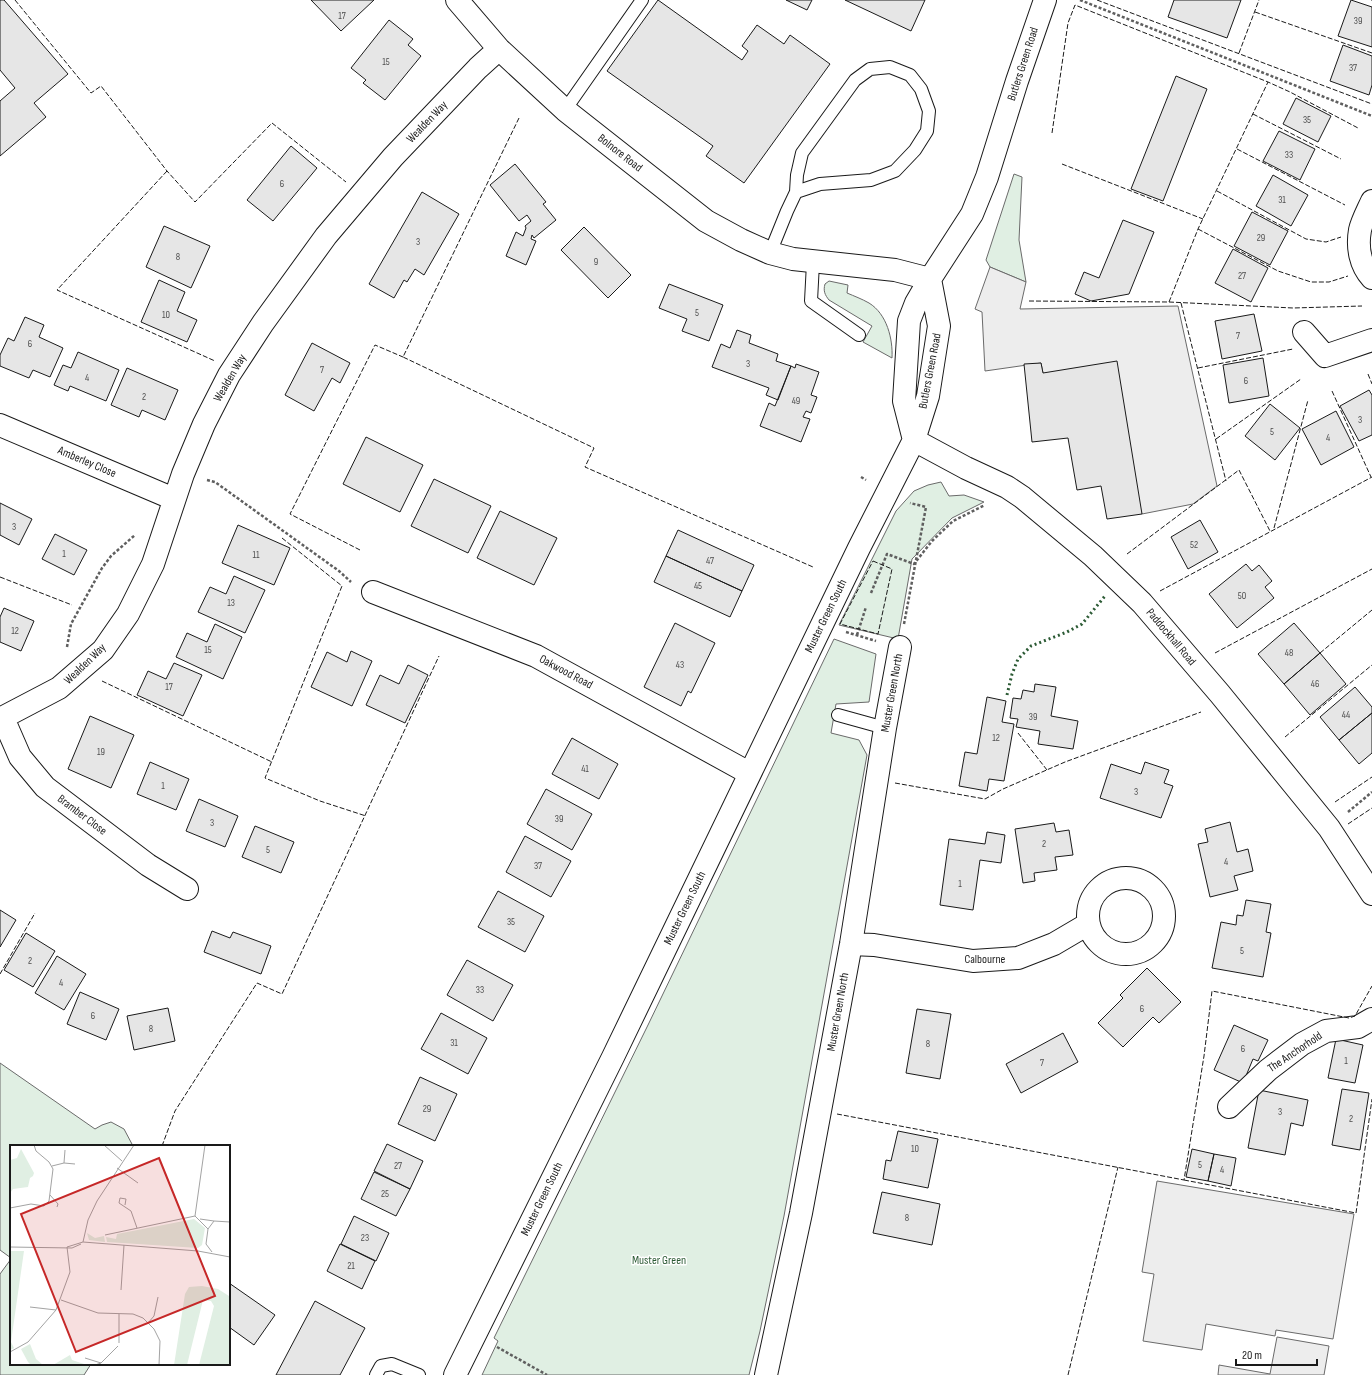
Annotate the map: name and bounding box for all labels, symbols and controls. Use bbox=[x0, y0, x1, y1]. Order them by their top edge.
house number: 17 bbox=[338, 10, 346, 22]
house number: 39 bbox=[1354, 15, 1362, 27]
street label: Butlers Green Road bbox=[1004, 25, 1042, 103]
house number: 15 bbox=[382, 56, 390, 68]
house number: 37 bbox=[1349, 62, 1357, 74]
street label: Wealden Way bbox=[403, 98, 451, 146]
house number: 35 bbox=[1303, 114, 1311, 126]
street label: Bolnore Road bbox=[595, 131, 645, 175]
house number: 33 bbox=[1285, 149, 1293, 161]
house number: 6 bbox=[280, 178, 284, 190]
house number: 31 bbox=[1278, 194, 1286, 206]
house number: 29 bbox=[1257, 232, 1265, 244]
house number: 3 bbox=[416, 236, 420, 248]
house number: 8 bbox=[176, 251, 180, 263]
house number: 9 bbox=[594, 256, 598, 268]
house number: 27 bbox=[1238, 270, 1246, 282]
house number: 5 bbox=[695, 307, 699, 319]
house number: 10 bbox=[162, 309, 170, 321]
house number: 7 bbox=[1236, 330, 1240, 342]
street label: Butlers Green Road bbox=[915, 332, 945, 410]
house number: 6 bbox=[28, 338, 32, 350]
street label: Wealden Way bbox=[210, 351, 250, 405]
house number: 3 bbox=[746, 358, 750, 370]
house number: 7 bbox=[320, 364, 324, 376]
house number: 4 bbox=[85, 372, 89, 384]
house number: 6 bbox=[1244, 375, 1248, 387]
house number: 2 bbox=[142, 391, 146, 403]
house number: 49 bbox=[792, 395, 800, 407]
house number: 3 bbox=[1358, 414, 1362, 426]
house number: 5 bbox=[1270, 426, 1274, 438]
house number: 4 bbox=[1326, 432, 1330, 444]
street label: Amberley Close bbox=[55, 443, 119, 481]
house number: 3 bbox=[12, 521, 16, 533]
house number: 52 bbox=[1190, 539, 1198, 551]
house number: 1 bbox=[62, 548, 66, 560]
house number: 11 bbox=[253, 549, 260, 561]
house number: 47 bbox=[706, 555, 714, 567]
street label: Muster Green South bbox=[802, 577, 850, 655]
house number: 45 bbox=[694, 580, 702, 592]
house number: 50 bbox=[1238, 590, 1246, 602]
house number: 13 bbox=[227, 597, 235, 609]
street label: Paddockhall Road bbox=[1143, 605, 1199, 669]
house number: 12 bbox=[11, 625, 19, 637]
street label: Wealden Way bbox=[61, 640, 109, 688]
house number: 15 bbox=[204, 644, 212, 656]
house number: 48 bbox=[1285, 647, 1293, 659]
street label: Oakwood Road bbox=[537, 652, 595, 692]
street label: Muster Green North bbox=[878, 652, 906, 734]
house number: 43 bbox=[676, 659, 684, 671]
house number: 46 bbox=[1311, 678, 1319, 690]
house number: 17 bbox=[165, 681, 173, 693]
house number: 44 bbox=[1342, 709, 1350, 721]
house number: 39 bbox=[1029, 711, 1037, 723]
house number: 12 bbox=[992, 732, 1000, 744]
house number: 19 bbox=[97, 746, 105, 758]
house number: 41 bbox=[581, 763, 589, 775]
house number: 1 bbox=[161, 780, 165, 792]
house number: 3 bbox=[1134, 786, 1138, 798]
street label: Bramber Close bbox=[54, 791, 110, 839]
house number: 39 bbox=[555, 813, 563, 825]
house number: 3 bbox=[210, 817, 214, 829]
house number: 2 bbox=[1042, 838, 1046, 850]
house number: 5 bbox=[266, 844, 270, 856]
house number: 4 bbox=[1224, 856, 1228, 868]
house number: 37 bbox=[534, 860, 542, 872]
street label: Muster Green South bbox=[661, 869, 709, 947]
house number: 1 bbox=[958, 878, 962, 890]
house number: 35 bbox=[507, 916, 515, 928]
house number: 5 bbox=[1240, 945, 1244, 957]
street label: Calbourne bbox=[965, 952, 1006, 967]
house number: 2 bbox=[28, 955, 32, 967]
street label: Muster Green North bbox=[824, 971, 852, 1053]
house number: 4 bbox=[59, 977, 63, 989]
house number: 33 bbox=[476, 984, 484, 996]
house number: 6 bbox=[1140, 1003, 1144, 1015]
house number: 6 bbox=[91, 1010, 95, 1022]
house number: 8 bbox=[149, 1023, 153, 1035]
street label: The Anchorhold bbox=[1265, 1028, 1325, 1076]
house number: 31 bbox=[450, 1037, 458, 1049]
house number: 8 bbox=[926, 1038, 930, 1050]
house number: 6 bbox=[1241, 1043, 1245, 1055]
house number: 1 bbox=[1344, 1055, 1348, 1067]
house number: 7 bbox=[1040, 1057, 1044, 1069]
house number: 29 bbox=[423, 1103, 431, 1115]
house number: 3 bbox=[1278, 1106, 1282, 1118]
house number: 2 bbox=[1349, 1113, 1353, 1125]
house number: 10 bbox=[911, 1143, 919, 1155]
inset map bbox=[10, 1145, 230, 1365]
house number: 5 bbox=[1198, 1159, 1202, 1171]
house number: 27 bbox=[394, 1160, 402, 1172]
street label: Muster Green South bbox=[518, 1160, 566, 1238]
house number: 4 bbox=[1220, 1164, 1224, 1176]
house number: 25 bbox=[381, 1188, 389, 1200]
house number: 8 bbox=[905, 1212, 909, 1224]
house number: 23 bbox=[361, 1232, 369, 1244]
park label: Muster Green bbox=[632, 1253, 686, 1268]
house number: 21 bbox=[347, 1260, 355, 1272]
scale bar bbox=[1236, 1341, 1317, 1367]
text: 20 m bbox=[1242, 1348, 1262, 1363]

